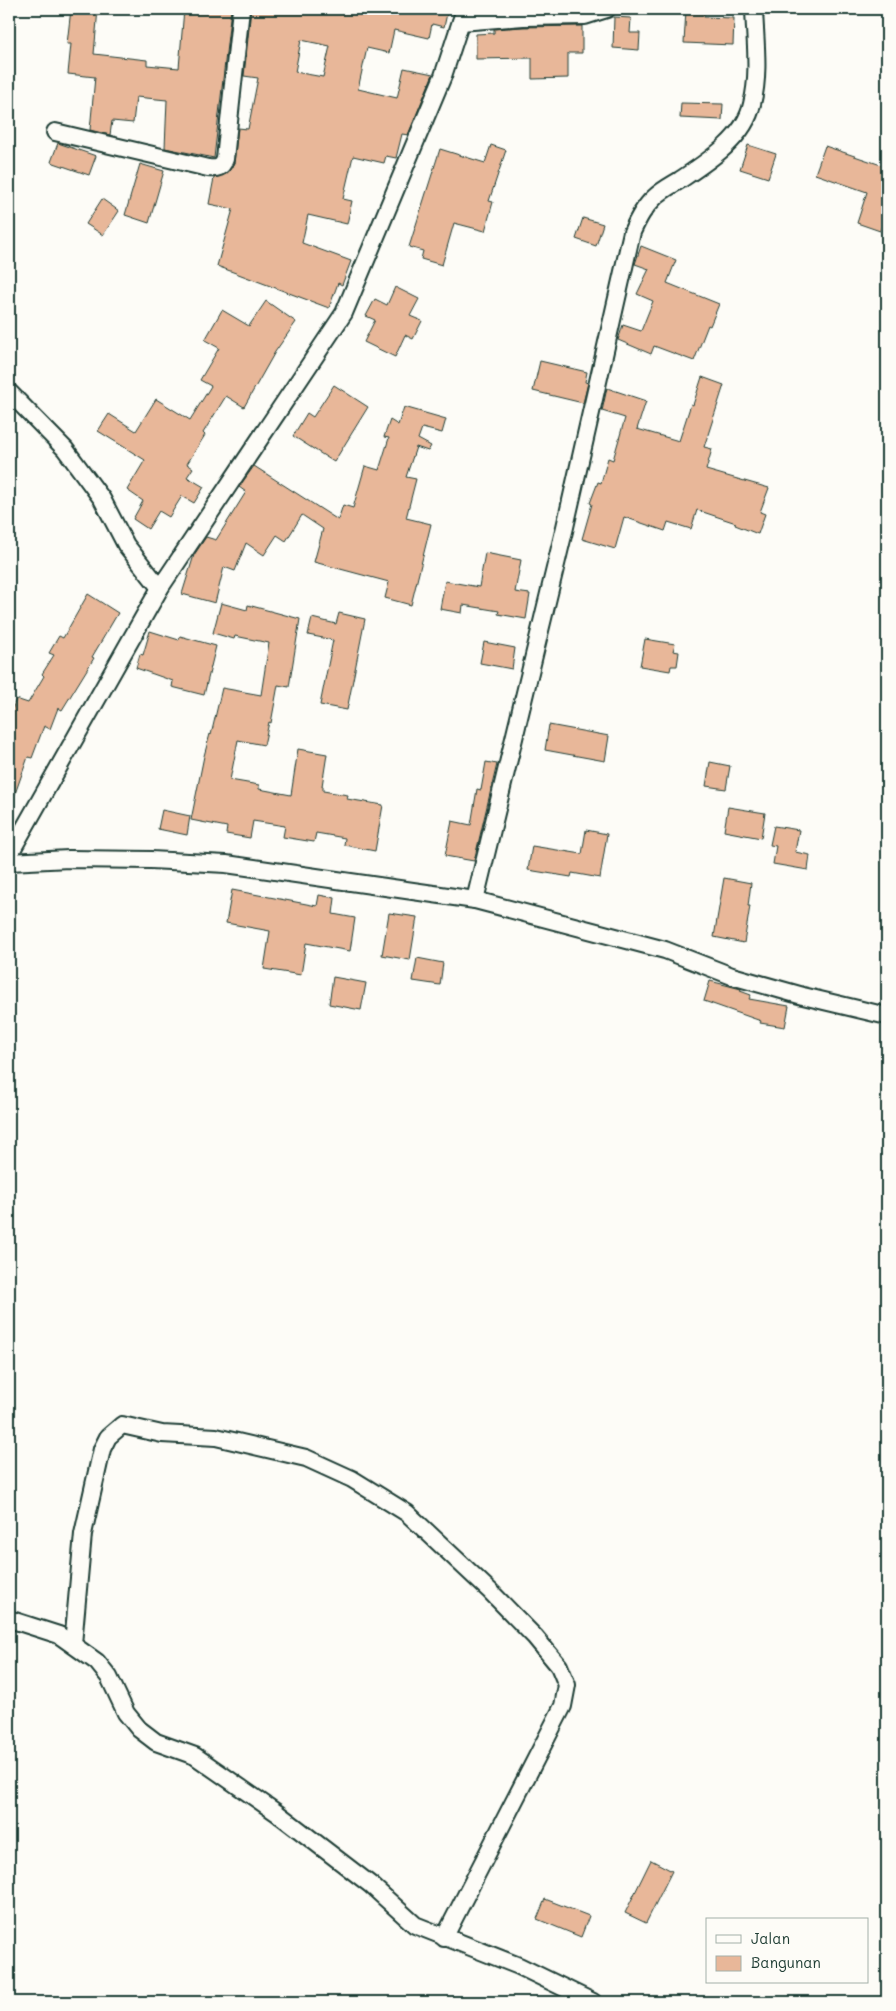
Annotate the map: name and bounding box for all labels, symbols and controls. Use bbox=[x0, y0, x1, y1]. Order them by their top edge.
legend bbox=[706, 1918, 868, 1984]
text: Jalan bbox=[751, 1928, 790, 1948]
text: Bangunan bbox=[751, 1952, 821, 1972]

